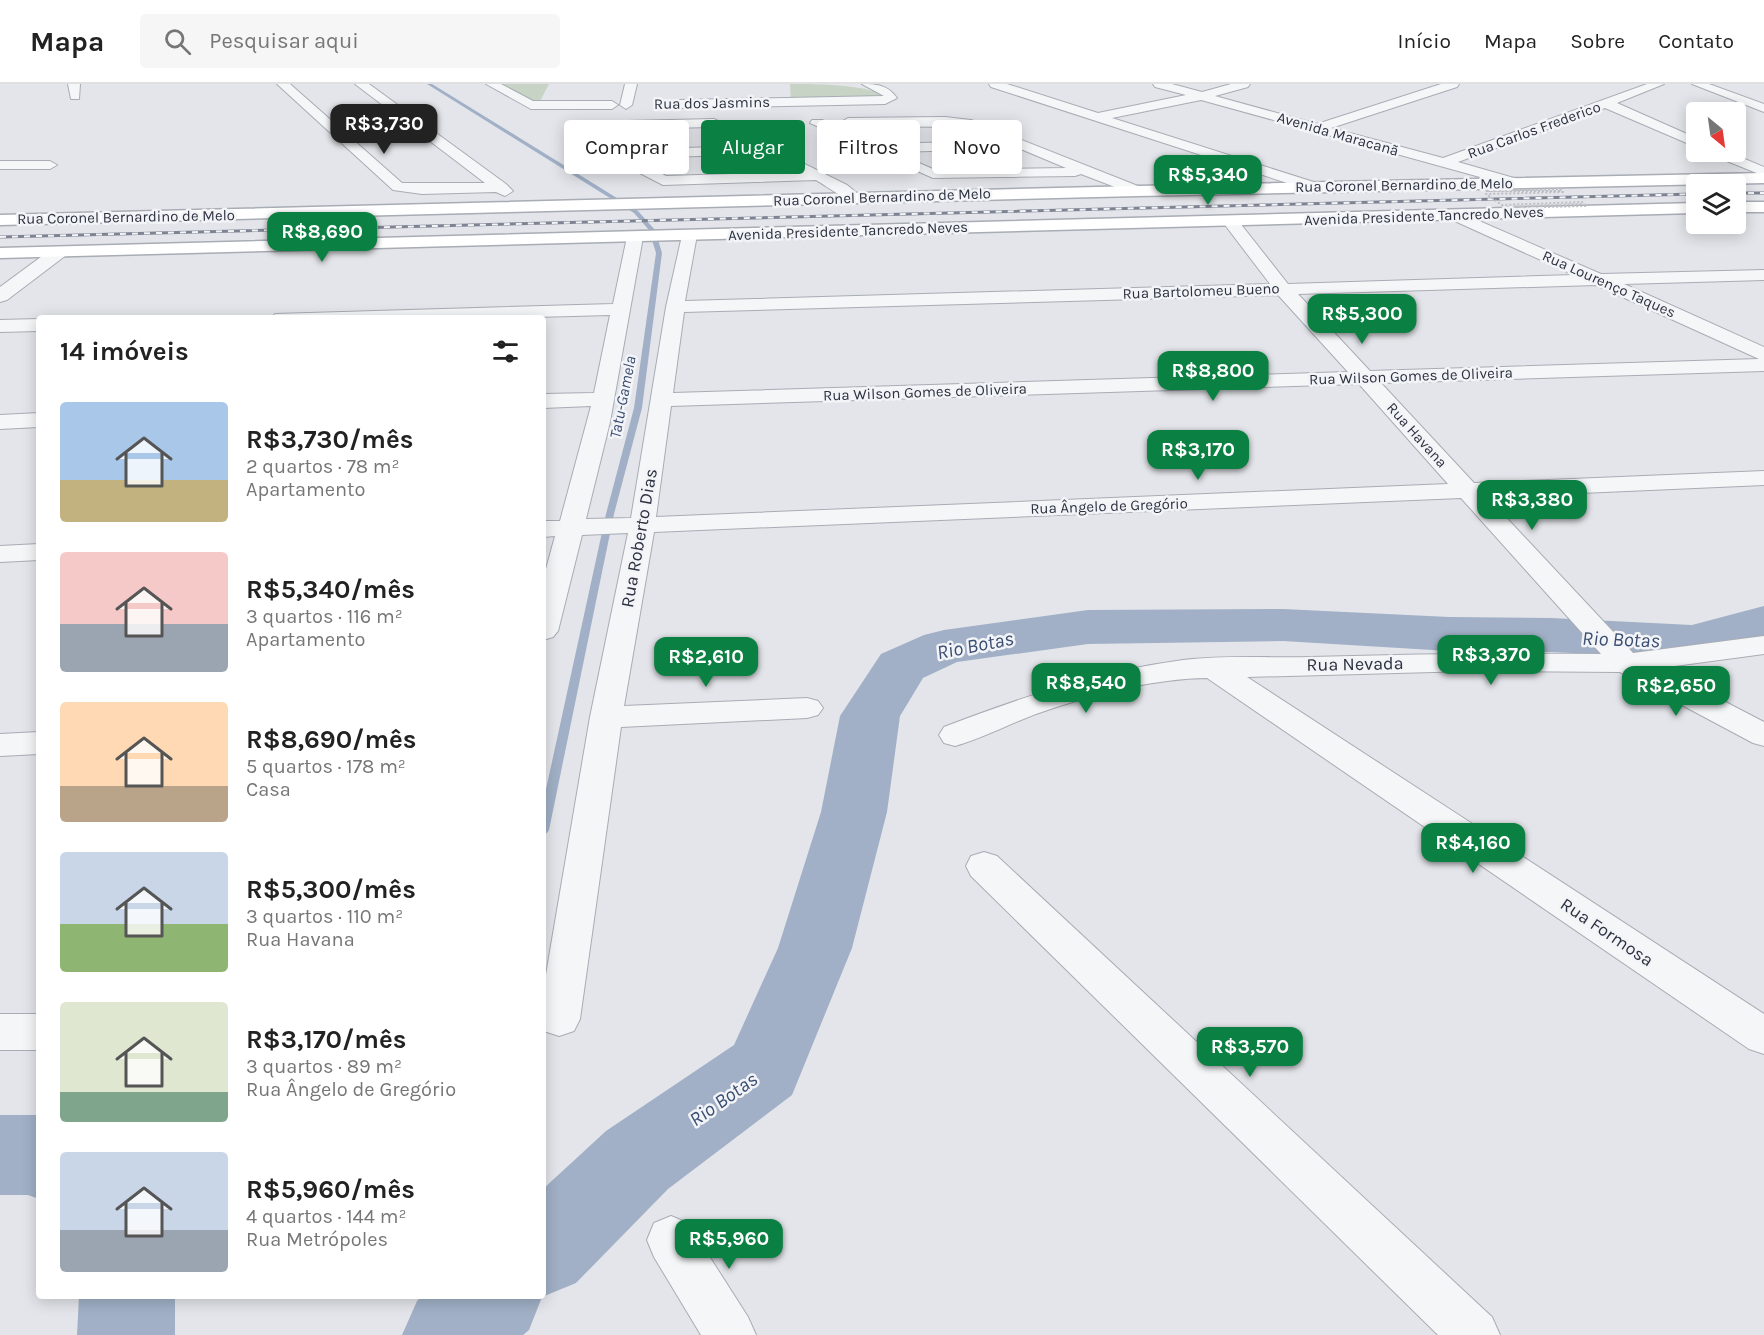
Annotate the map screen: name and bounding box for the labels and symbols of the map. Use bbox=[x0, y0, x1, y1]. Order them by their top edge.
street label: Rua dos Jasmins bbox=[654, 93, 770, 113]
street label: Rua Carlos Frederico bbox=[1465, 98, 1603, 162]
north arrow bbox=[1686, 102, 1746, 162]
pin: R$3,730 bbox=[329, 104, 439, 155]
street label: Avenida Maracanã bbox=[1275, 108, 1401, 160]
pin: R$5,340 bbox=[1153, 155, 1263, 206]
street label: Rua Coronel Bernardino de Melo bbox=[1295, 174, 1513, 196]
street label: Rua Coronel Bernardino de Melo bbox=[773, 184, 991, 210]
street label: Avenida Presidente Tancredo Neves bbox=[1304, 203, 1544, 229]
street label: Rua Coronel Bernardino de Melo bbox=[17, 206, 235, 228]
pin: R$8,690 bbox=[267, 212, 377, 263]
street label: Avenida Presidente Tancredo Neves bbox=[728, 218, 968, 244]
street label: Rua Lourenço Taques bbox=[1540, 246, 1678, 322]
street label: Rua Bartolomeu Bueno bbox=[1122, 279, 1280, 303]
pin: R$5,300 bbox=[1307, 294, 1417, 345]
pin: R$8,800 bbox=[1158, 351, 1268, 402]
water label: Tatu-Gamela bbox=[605, 354, 640, 440]
street label: Rua Wilson Gomes de Oliveira bbox=[1309, 363, 1513, 389]
street label: Rua Wilson Gomes de Oliveira bbox=[823, 379, 1027, 405]
street label: Rua Havana bbox=[1383, 399, 1451, 471]
pin: R$3,170 bbox=[1143, 430, 1253, 481]
street label: Rua Roberto Dias bbox=[616, 467, 662, 609]
pin: R$3,380 bbox=[1477, 480, 1587, 531]
street label: Rua Ângelo de Gregório bbox=[1030, 494, 1188, 518]
water label: Rio Botas bbox=[935, 627, 1015, 664]
water label: Rio Botas bbox=[1582, 627, 1660, 652]
pin: R$3,370 bbox=[1436, 635, 1546, 686]
pin: R$2,610 bbox=[651, 637, 761, 688]
street label: Rua Nevada bbox=[1306, 652, 1404, 676]
pin: R$8,540 bbox=[1031, 663, 1141, 714]
pin: R$2,650 bbox=[1621, 666, 1731, 717]
pin: R$4,160 bbox=[1418, 823, 1528, 874]
street label: Rua Formosa bbox=[1556, 893, 1658, 971]
pin: R$3,570 bbox=[1195, 1027, 1305, 1078]
water label: Rio Botas bbox=[685, 1068, 762, 1131]
pin: R$5,960 bbox=[674, 1219, 784, 1270]

